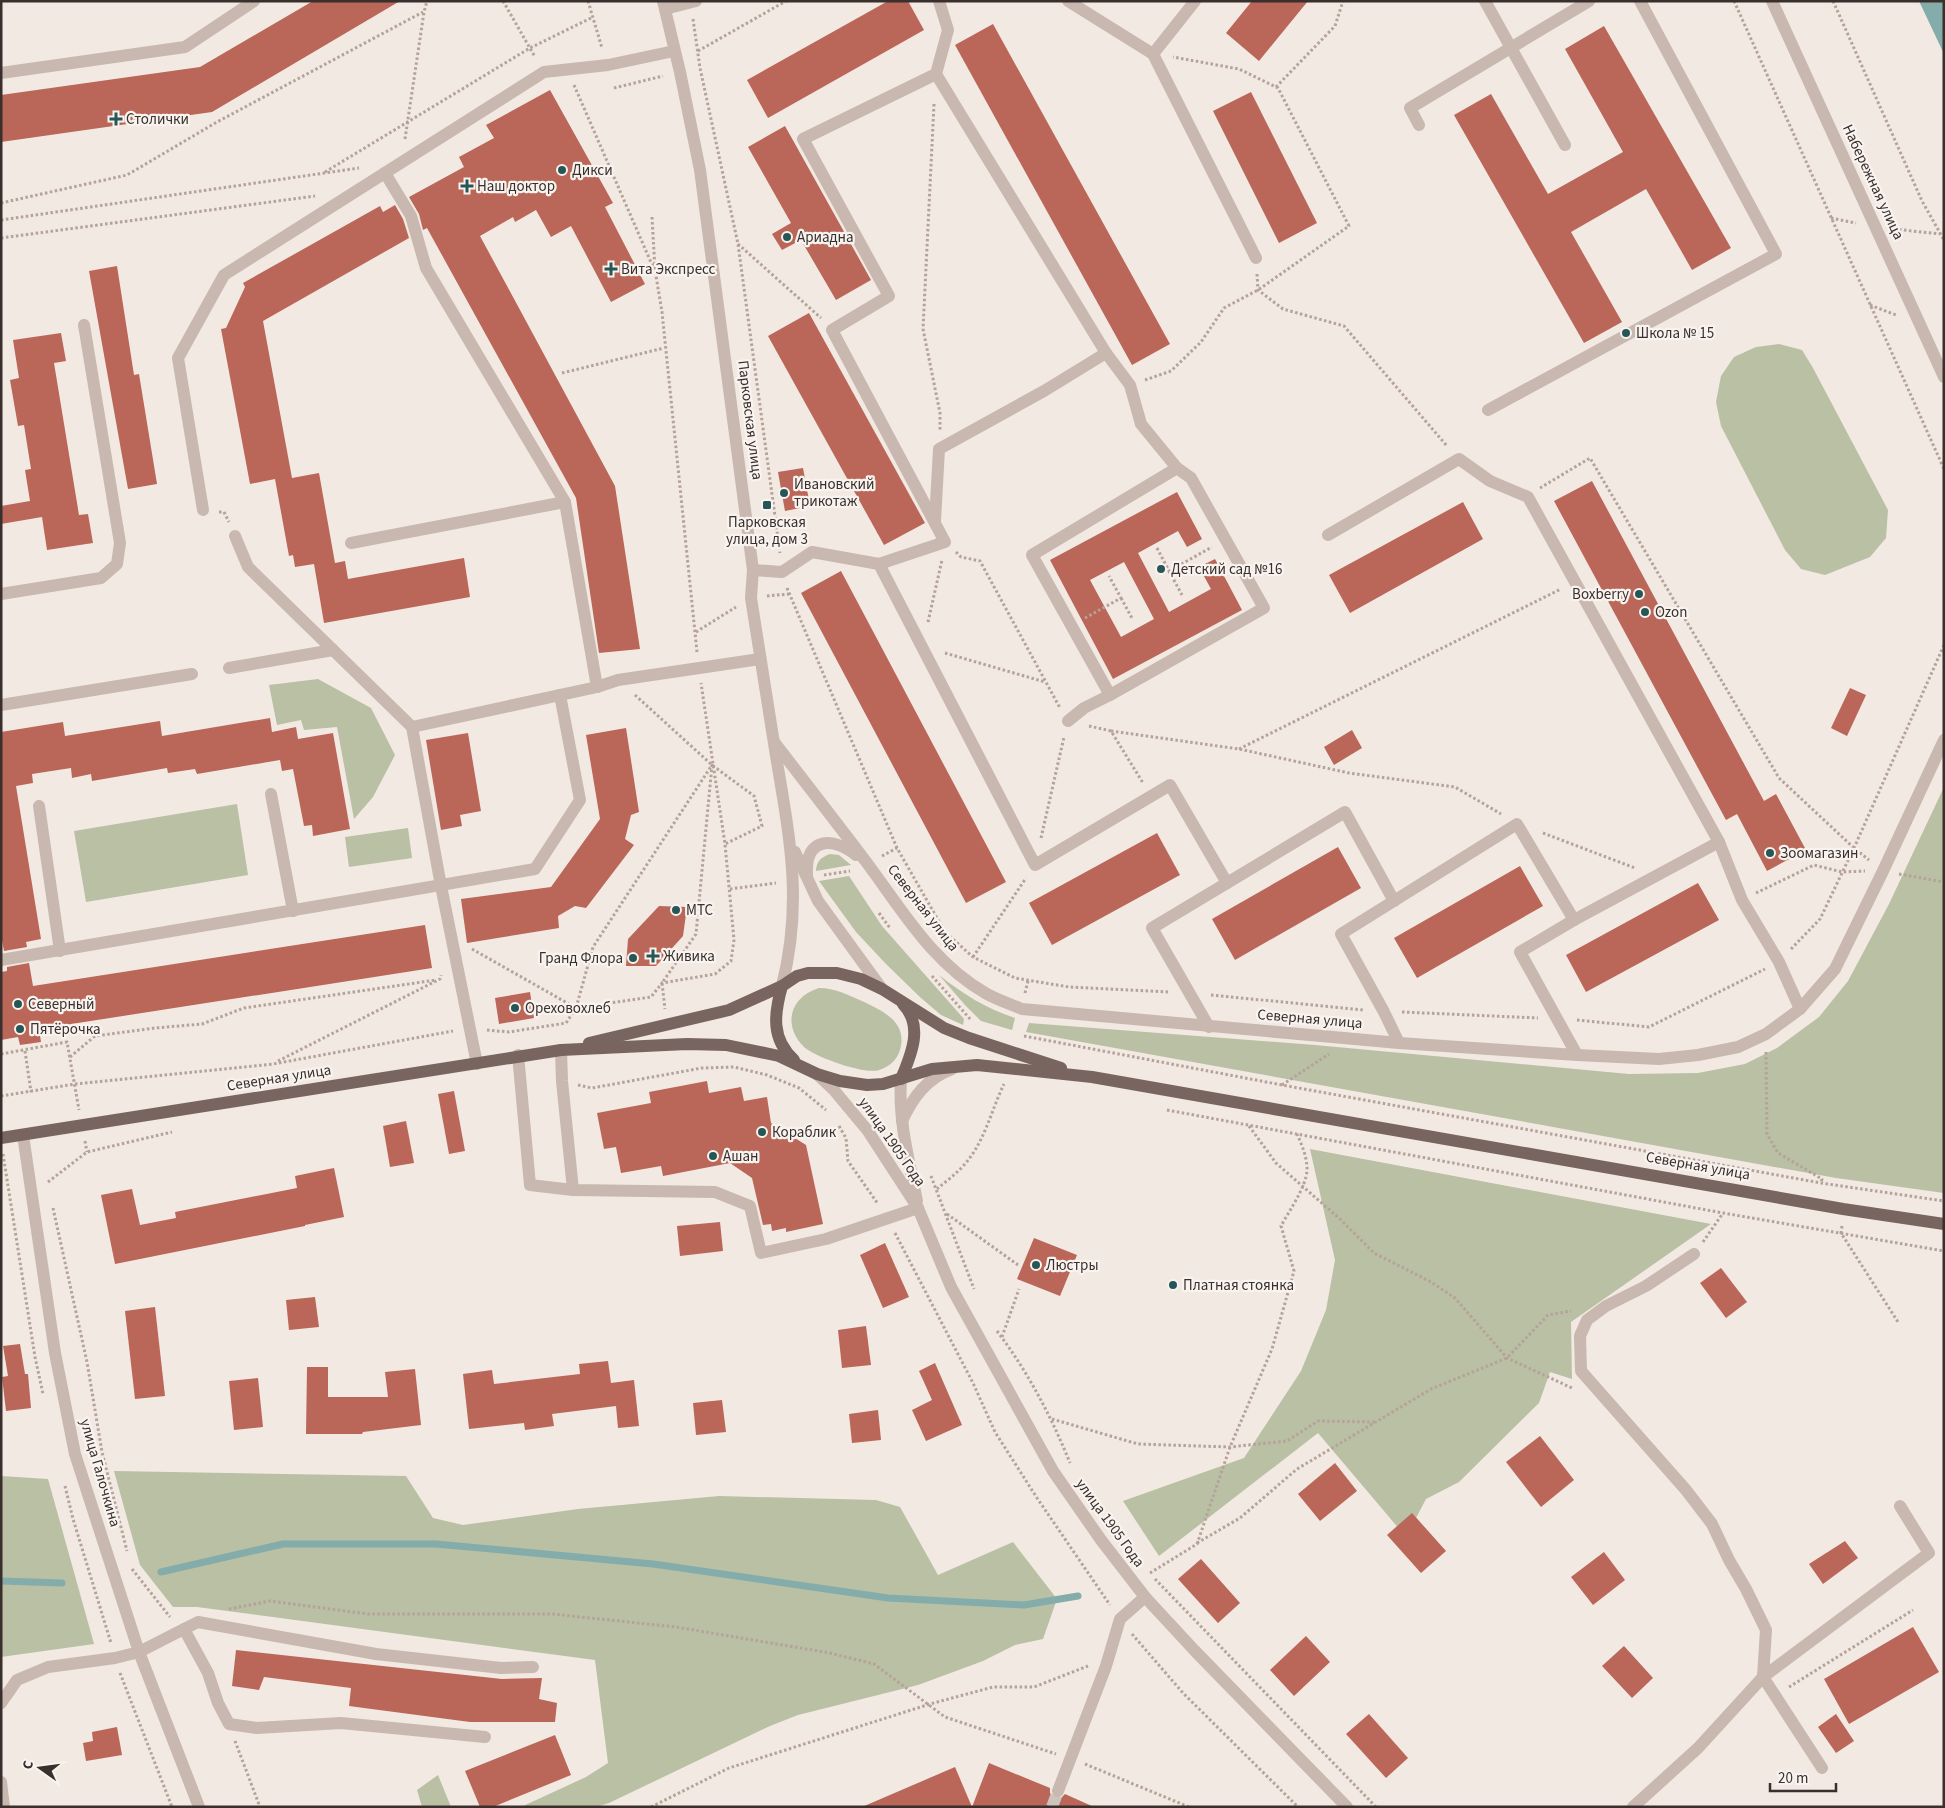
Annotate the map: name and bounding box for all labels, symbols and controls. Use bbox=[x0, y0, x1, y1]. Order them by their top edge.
place label: Столички bbox=[126, 109, 189, 130]
marker: Столички bbox=[110, 113, 122, 125]
street label: Набережная улица bbox=[1837, 121, 1909, 243]
place label: Дикси bbox=[572, 160, 613, 181]
marker: Дикси bbox=[556, 164, 568, 176]
place label: Наш доктор bbox=[477, 176, 555, 197]
marker: Наш доктор bbox=[461, 180, 473, 192]
place label: Ариадна bbox=[797, 227, 854, 248]
marker: Ариадна bbox=[781, 231, 793, 243]
place label: Вита Экспресс bbox=[621, 259, 716, 280]
marker: Вита Экспресс bbox=[605, 263, 617, 275]
place label: Школа № 15 bbox=[1636, 323, 1714, 344]
marker: Школа № 15 bbox=[1620, 327, 1632, 339]
street label: Парковская улица bbox=[732, 359, 768, 481]
place label: Ивановский трикотаж bbox=[794, 474, 874, 512]
marker: Ивановский трикотаж bbox=[778, 487, 790, 499]
marker: Парковская улица, дом 3 bbox=[761, 499, 773, 511]
place label: Парковская улица, дом 3 bbox=[726, 512, 808, 550]
place label: Детский сад №16 bbox=[1171, 559, 1282, 580]
marker: Детский сад №16 bbox=[1155, 563, 1167, 575]
place label: Boxberry bbox=[1572, 584, 1629, 605]
marker: Boxberry bbox=[1633, 588, 1645, 600]
place label: Ozon bbox=[1655, 602, 1687, 623]
marker: Ozon bbox=[1639, 606, 1651, 618]
place label: Зоомагазин bbox=[1780, 843, 1859, 864]
marker: Зоомагазин bbox=[1764, 847, 1776, 859]
street label: Северная улица bbox=[882, 860, 964, 956]
place label: МТС bbox=[686, 900, 714, 921]
marker: МТС bbox=[670, 904, 682, 916]
place label: Живика bbox=[663, 946, 715, 967]
place label: Гранд Флора bbox=[539, 948, 623, 969]
marker: Живика bbox=[647, 950, 659, 962]
marker: Гранд Флора bbox=[627, 952, 639, 964]
place label: Северный bbox=[28, 994, 94, 1015]
marker: Северный bbox=[12, 998, 24, 1010]
place label: Ореховохлеб bbox=[525, 998, 611, 1019]
marker: Ореховохлеб bbox=[509, 1002, 521, 1014]
street label: Северная улица bbox=[1257, 1004, 1363, 1034]
place label: Пятёрочка bbox=[30, 1019, 101, 1040]
marker: Пятёрочка bbox=[14, 1023, 26, 1035]
street label: Северная улица bbox=[225, 1059, 333, 1097]
street label: улица 1905 Года bbox=[853, 1093, 931, 1191]
place label: Кораблик bbox=[772, 1122, 837, 1143]
marker: Кораблик bbox=[756, 1126, 768, 1138]
place label: Ашан bbox=[723, 1146, 758, 1167]
street label: Северная улица bbox=[1644, 1147, 1752, 1185]
marker: Ашан bbox=[707, 1150, 719, 1162]
place label: Люстры bbox=[1046, 1255, 1099, 1276]
marker: Люстры bbox=[1030, 1259, 1042, 1271]
place label: Платная стоянка bbox=[1183, 1275, 1294, 1296]
marker: Платная стоянка bbox=[1167, 1279, 1179, 1291]
street label: улица Галочкина bbox=[75, 1416, 125, 1530]
street label: улица 1905 Года bbox=[1071, 1474, 1149, 1572]
north arrow bbox=[15, 1743, 65, 1793]
text: С bbox=[18, 1759, 39, 1771]
scale bar bbox=[1770, 1760, 1836, 1792]
text: 20 m bbox=[1778, 1768, 1808, 1789]

